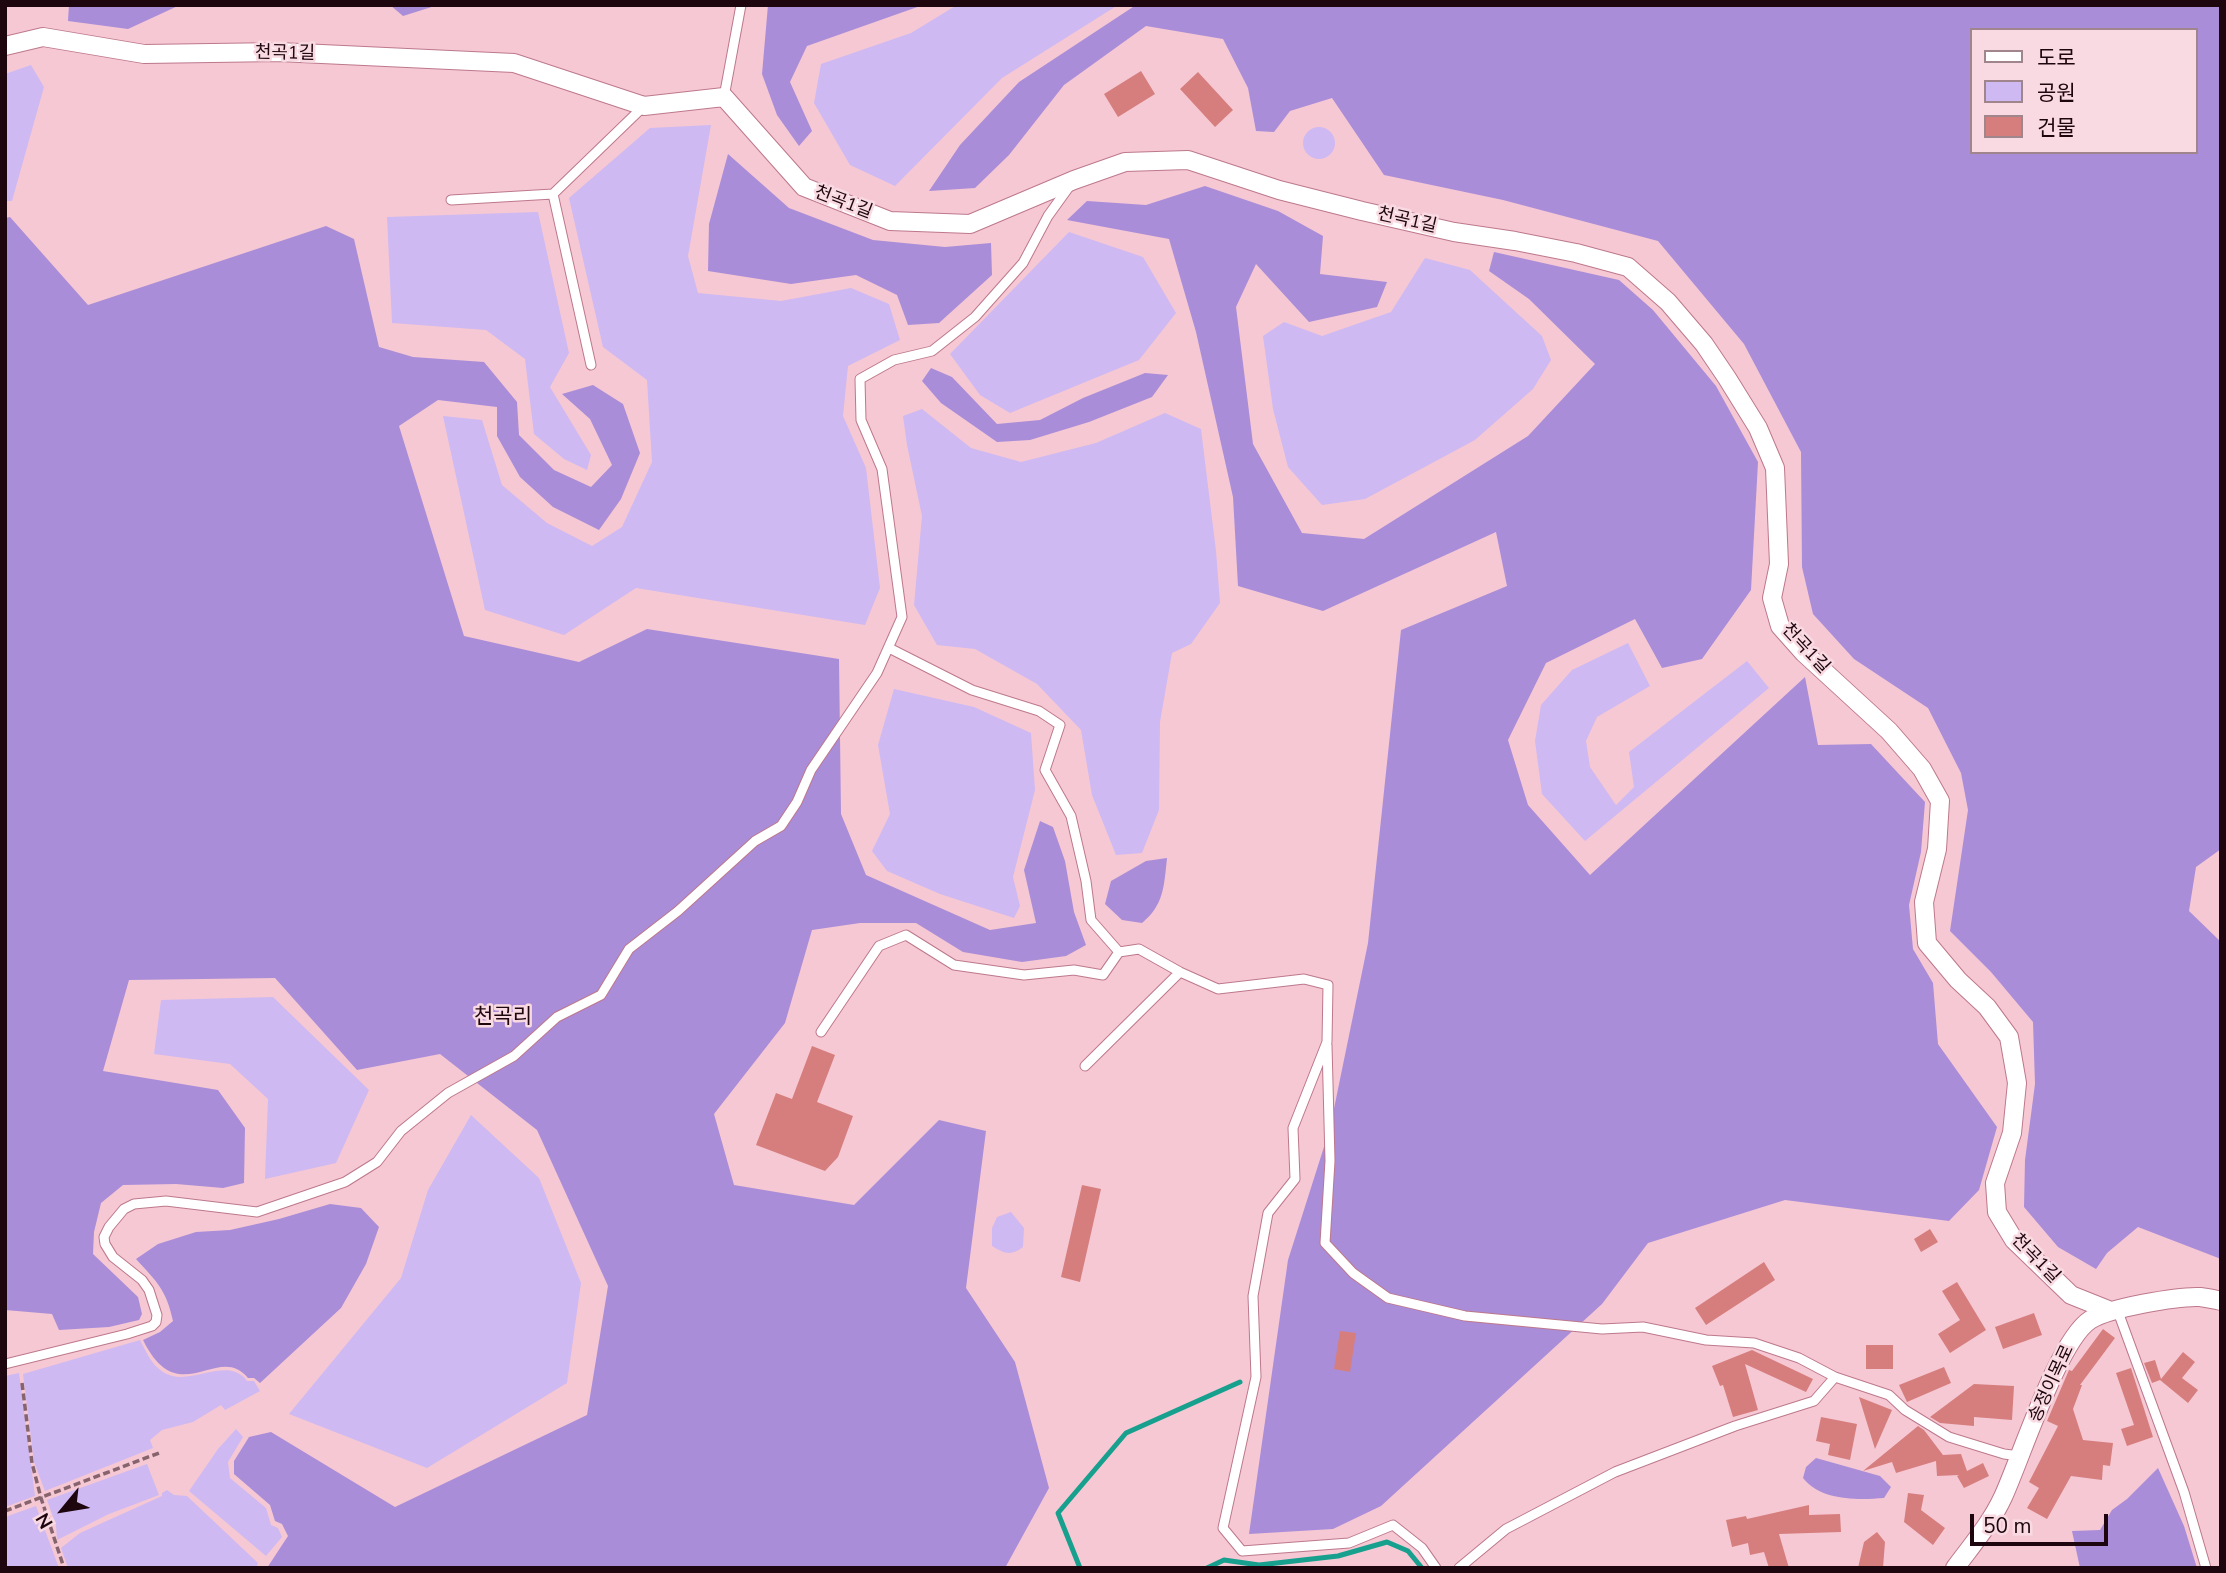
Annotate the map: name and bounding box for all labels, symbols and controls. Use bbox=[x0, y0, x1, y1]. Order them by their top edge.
legend bbox=[1970, 28, 2198, 154]
street label: 천곡1길 bbox=[255, 43, 315, 65]
text: 도로 bbox=[2037, 44, 2076, 72]
text: 공원 bbox=[2037, 79, 2076, 107]
text: 건물 bbox=[2037, 114, 2076, 142]
street label: 천곡1길 bbox=[811, 182, 875, 224]
street label: 천곡1길 bbox=[1375, 204, 1439, 238]
street label: 천곡1길 bbox=[1776, 620, 1834, 678]
district label: 천곡리 bbox=[474, 1005, 532, 1031]
street label: 천곡1길 bbox=[2006, 1230, 2064, 1288]
street label: 송정이목로 bbox=[2025, 1342, 2079, 1426]
north arrow bbox=[28, 1475, 98, 1545]
scale bar bbox=[1974, 1500, 2112, 1544]
text: N bbox=[30, 1508, 60, 1533]
text: 50 m bbox=[1983, 1512, 2032, 1540]

